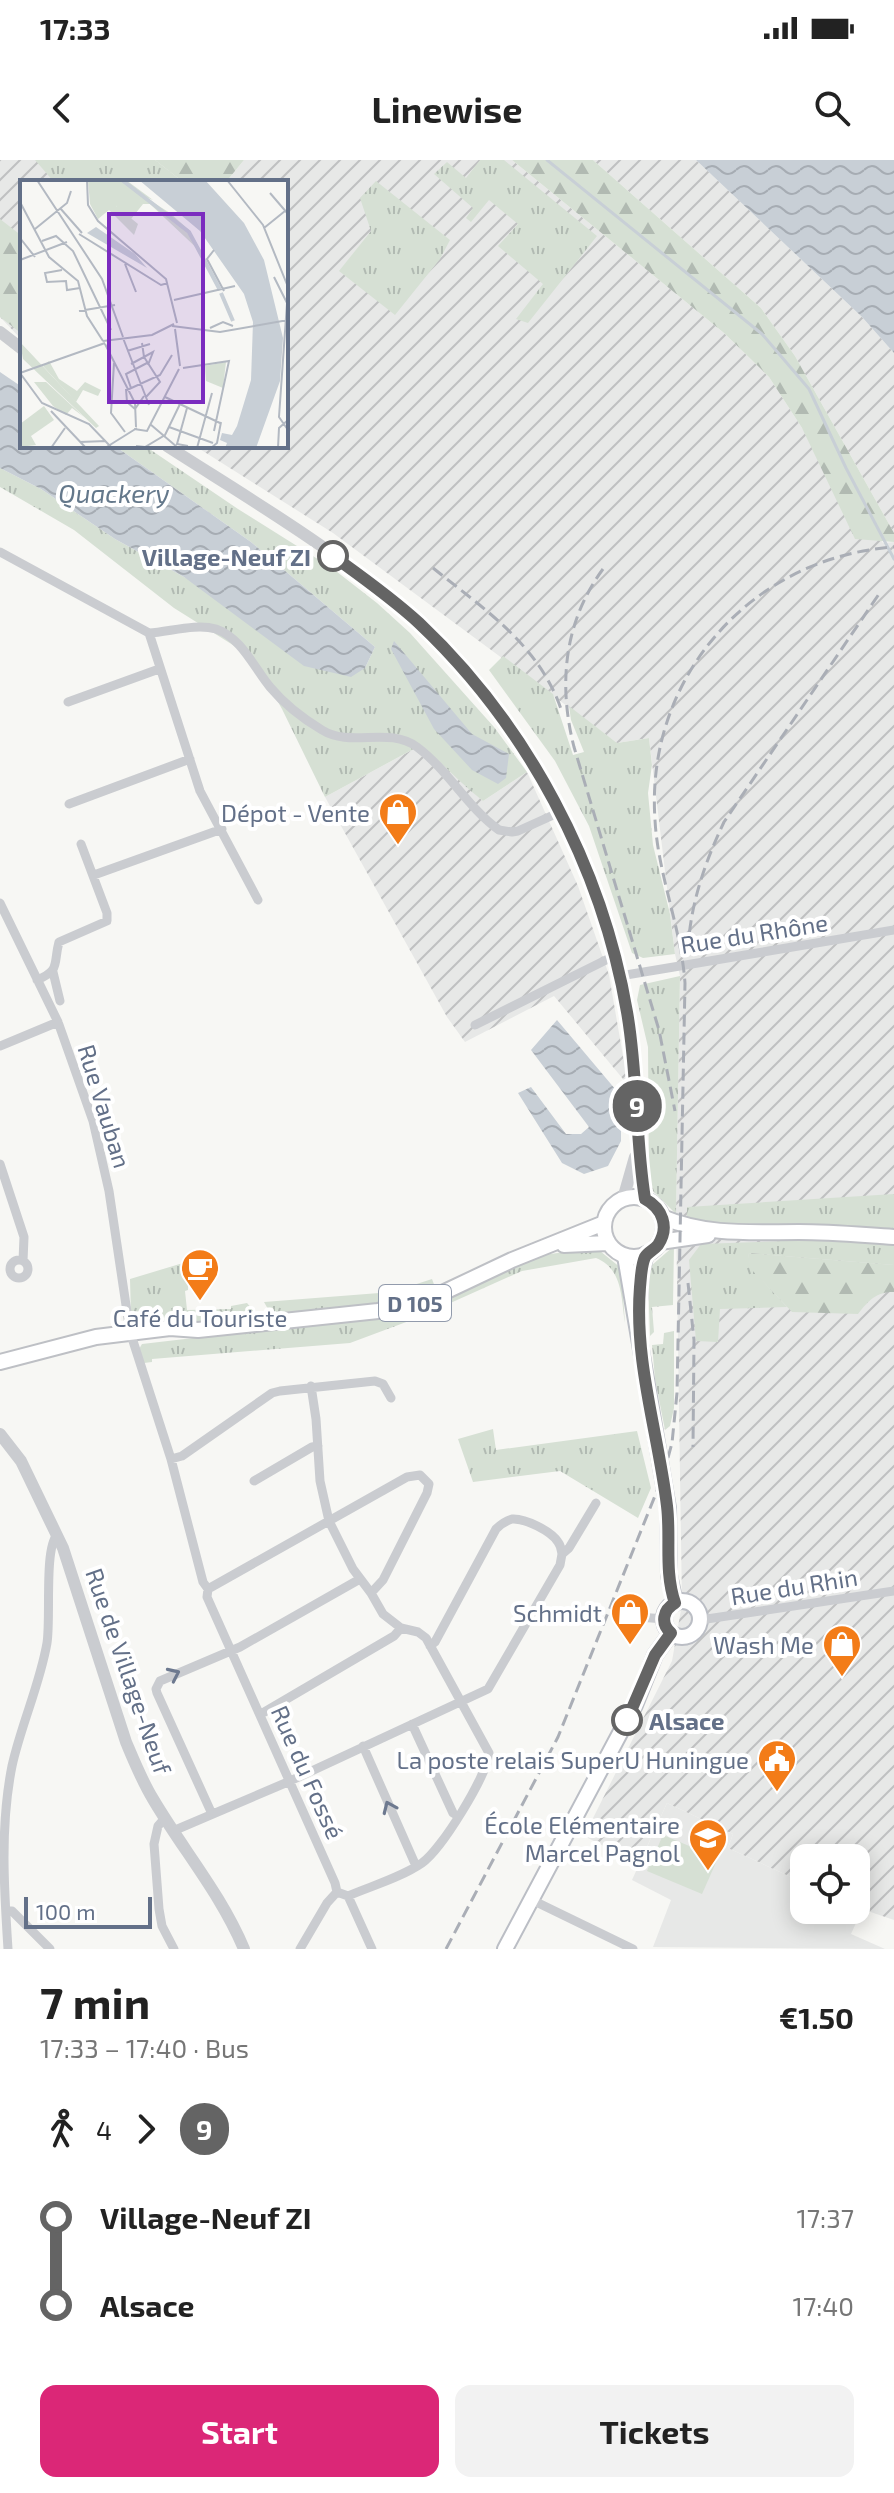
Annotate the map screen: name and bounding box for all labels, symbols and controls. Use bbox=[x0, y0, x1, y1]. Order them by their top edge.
text: 17:33 bbox=[40, 10, 111, 46]
icon: back bbox=[40, 86, 84, 130]
icon: search bbox=[810, 86, 854, 130]
text: Linewise bbox=[371, 87, 523, 130]
inset map bbox=[20, 180, 288, 448]
water label: Quackery bbox=[58, 477, 170, 509]
marker: Village-Neuf ZI bbox=[318, 541, 348, 571]
place label: Village-Neuf ZI bbox=[142, 542, 311, 571]
shop icon: Dépot - Vente bbox=[377, 791, 419, 846]
place label: Dépot - Vente bbox=[221, 798, 370, 827]
street label: Rue du Rhône bbox=[678, 907, 830, 959]
street label: Rue Vauban bbox=[72, 1041, 138, 1171]
line badge: 9 bbox=[611, 1080, 663, 1132]
text: 9 bbox=[629, 1089, 645, 1123]
cafe icon: Café du Touriste bbox=[179, 1247, 221, 1302]
road number: D 105 bbox=[379, 1285, 451, 1321]
place label: Café du Touriste bbox=[113, 1303, 287, 1332]
street label: Rue du Rhin bbox=[728, 1562, 860, 1610]
street label: Rue de Village-Neuf bbox=[80, 1564, 178, 1779]
shop icon: Schmidt bbox=[609, 1591, 651, 1646]
place label: Schmidt bbox=[513, 1598, 602, 1627]
shop icon: Wash Me bbox=[821, 1623, 863, 1678]
place label: Wash Me bbox=[713, 1630, 814, 1659]
one-way arrow bbox=[166, 1668, 180, 1684]
street label: Rue du Fossé bbox=[266, 1701, 350, 1843]
marker: Alsace bbox=[612, 1705, 642, 1735]
place label: Alsace bbox=[649, 1706, 725, 1735]
public building icon: La poste relais SuperU Huningue bbox=[756, 1738, 798, 1793]
place label: La poste relais SuperU Huningue bbox=[397, 1745, 749, 1774]
one-way arrow bbox=[383, 1800, 399, 1815]
place label: École Elémentaire Marcel Pagnol bbox=[484, 1810, 680, 1867]
school or university icon: École Elémentaire Marcel Pagnol bbox=[687, 1817, 729, 1872]
map controls bbox=[790, 1844, 870, 1924]
button: locate bbox=[790, 1844, 870, 1924]
scale bar bbox=[24, 1893, 152, 1929]
text: 100 m bbox=[36, 1898, 95, 1924]
text: 7 min bbox=[40, 1975, 150, 2028]
text: €1.50 bbox=[779, 1999, 854, 2035]
text: 17:33 – 17:40 · Bus bbox=[40, 2032, 249, 2063]
icon: walk bbox=[40, 2107, 84, 2151]
icon: forward bbox=[124, 2107, 168, 2151]
text: 9 bbox=[196, 2112, 213, 2146]
text: 4 bbox=[96, 2114, 112, 2145]
text: Village-Neuf ZI bbox=[100, 2199, 312, 2235]
text: 17:37 bbox=[796, 2202, 854, 2233]
text: Alsace bbox=[100, 2287, 194, 2323]
text: 17:40 bbox=[793, 2290, 854, 2321]
button: Start bbox=[40, 2385, 439, 2477]
button: Tickets bbox=[455, 2385, 854, 2477]

